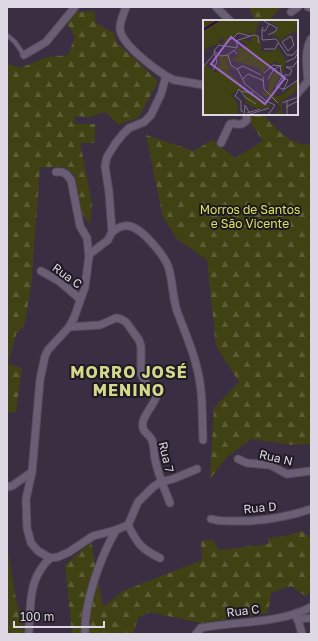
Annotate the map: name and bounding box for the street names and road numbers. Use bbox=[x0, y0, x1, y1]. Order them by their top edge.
street label: Rua C bbox=[49, 260, 85, 291]
street label: Rua 7 bbox=[156, 440, 177, 474]
street label: Rua N bbox=[258, 446, 294, 469]
street label: Rua D bbox=[243, 499, 277, 516]
street label: Rua C bbox=[226, 601, 260, 620]

